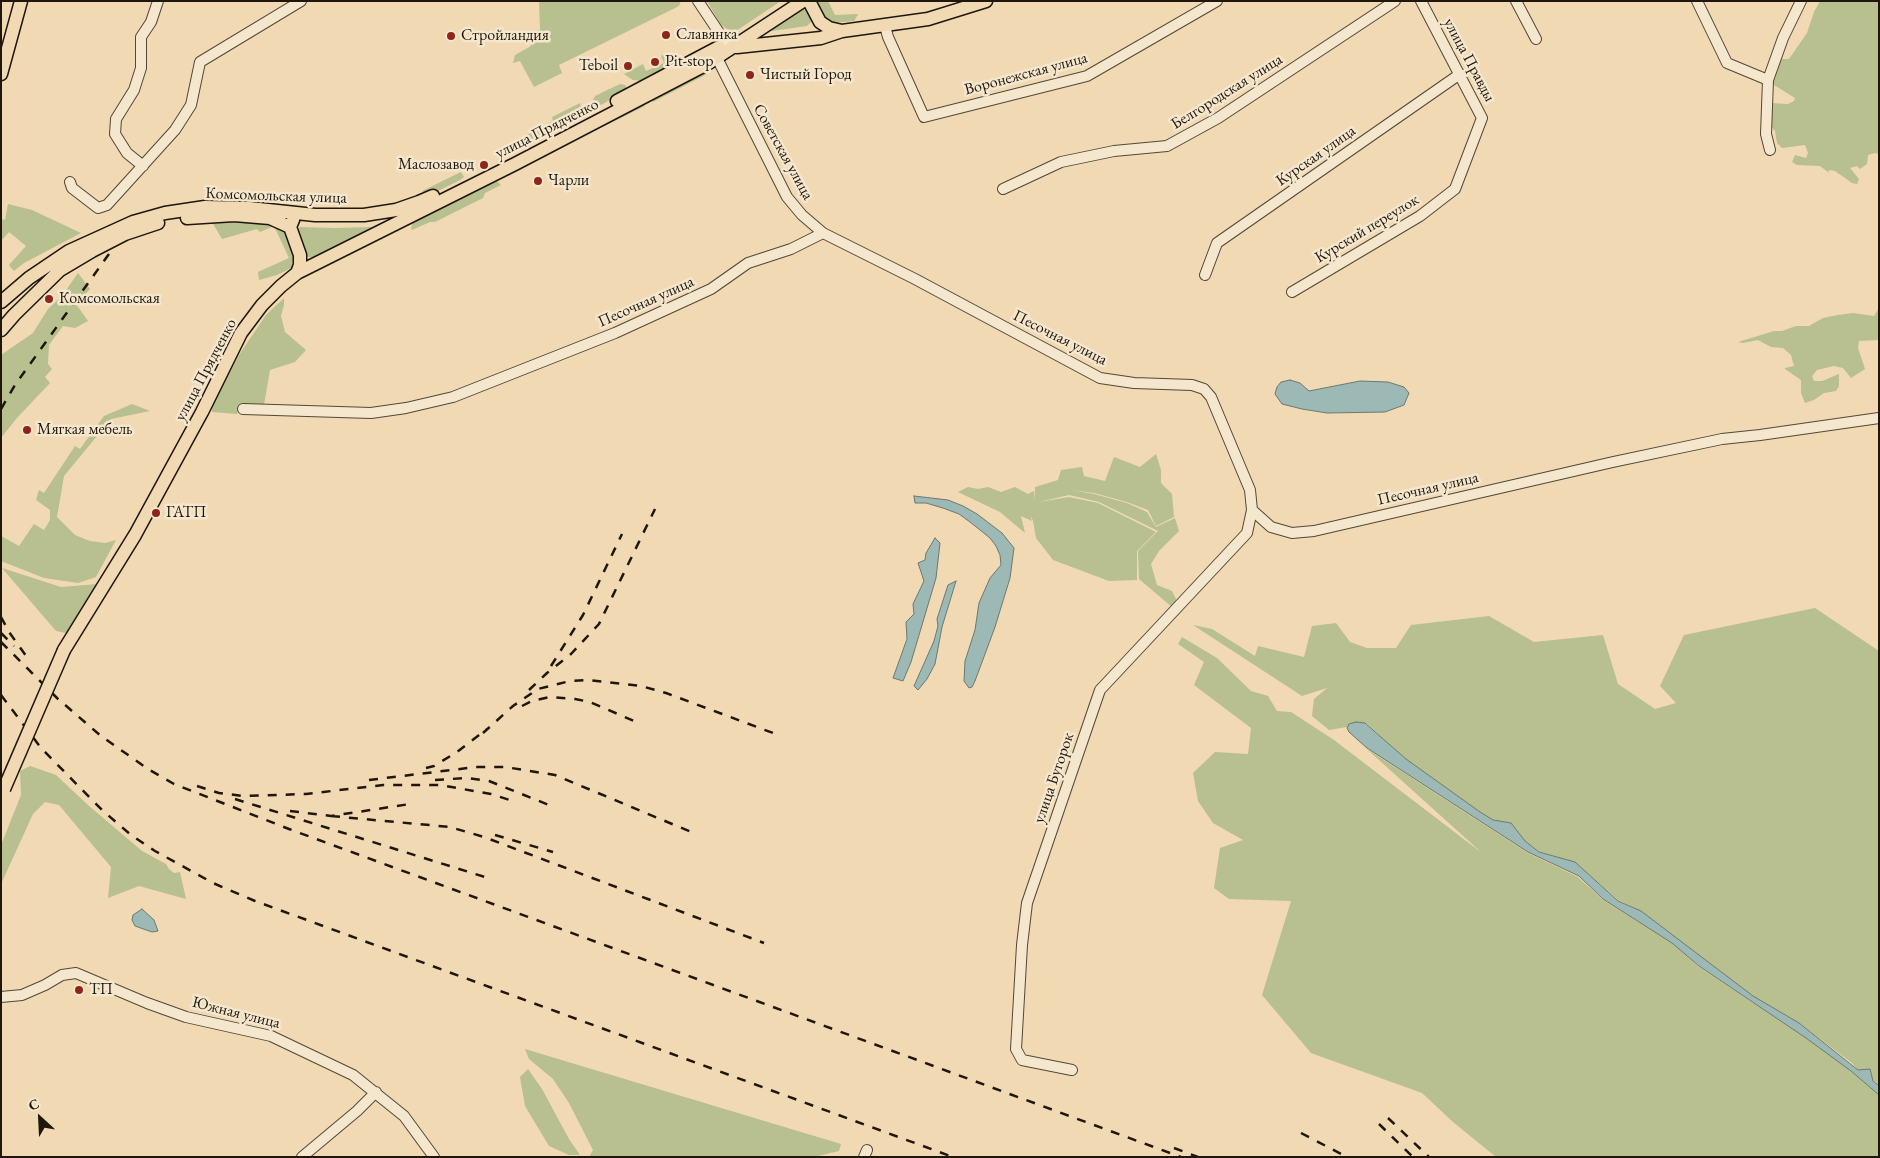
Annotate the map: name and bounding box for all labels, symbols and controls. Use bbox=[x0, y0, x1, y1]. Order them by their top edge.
street label: улица Правды bbox=[1439, 15, 1499, 105]
place label: Славянка bbox=[676, 25, 737, 45]
place label: Стройландия bbox=[461, 26, 549, 46]
marker: Славянка bbox=[660, 29, 672, 41]
marker: Стройландия bbox=[445, 30, 457, 42]
street label: Воронежская улица bbox=[962, 48, 1090, 100]
street label: Белгородская улица bbox=[1168, 50, 1286, 134]
place label: Pit-stop bbox=[665, 52, 714, 72]
place label: Teboil bbox=[579, 56, 618, 76]
marker: Pit-stop bbox=[649, 56, 661, 68]
marker: Teboil bbox=[622, 60, 634, 72]
place label: Чистый Город bbox=[760, 65, 852, 85]
marker: Чистый Город bbox=[744, 69, 756, 81]
street label: улица Прядченко bbox=[492, 95, 602, 163]
street label: Советская улица bbox=[749, 101, 817, 203]
street label: Курская улица bbox=[1272, 121, 1360, 191]
place label: Маслозавод bbox=[398, 155, 474, 175]
marker: Маслозавод bbox=[478, 159, 490, 171]
place label: Чарли bbox=[548, 171, 589, 191]
marker: Чарли bbox=[532, 175, 544, 187]
street label: Комсомольская улица bbox=[205, 184, 347, 208]
street label: Курский переулок bbox=[1311, 190, 1423, 268]
street label: Песочная улица bbox=[595, 272, 697, 332]
place label: Комсомольская bbox=[59, 289, 160, 309]
marker: Комсомольская bbox=[43, 293, 55, 305]
street label: Песочная улица bbox=[1010, 306, 1110, 370]
street label: улица Прядченко bbox=[171, 315, 241, 425]
place label: Мягкая мебель bbox=[37, 420, 133, 440]
marker: Мягкая мебель bbox=[21, 424, 33, 436]
street label: Песочная улица bbox=[1376, 468, 1480, 510]
place label: ГАТП bbox=[166, 503, 206, 523]
marker: ГАТП bbox=[150, 507, 162, 519]
street label: улица Бугорок bbox=[1030, 730, 1078, 826]
place label: ТП bbox=[89, 980, 113, 1000]
marker: ТП bbox=[73, 984, 85, 996]
street label: Южная улица bbox=[190, 993, 282, 1033]
north arrow bbox=[15, 1093, 65, 1143]
text: С bbox=[25, 1094, 42, 1115]

